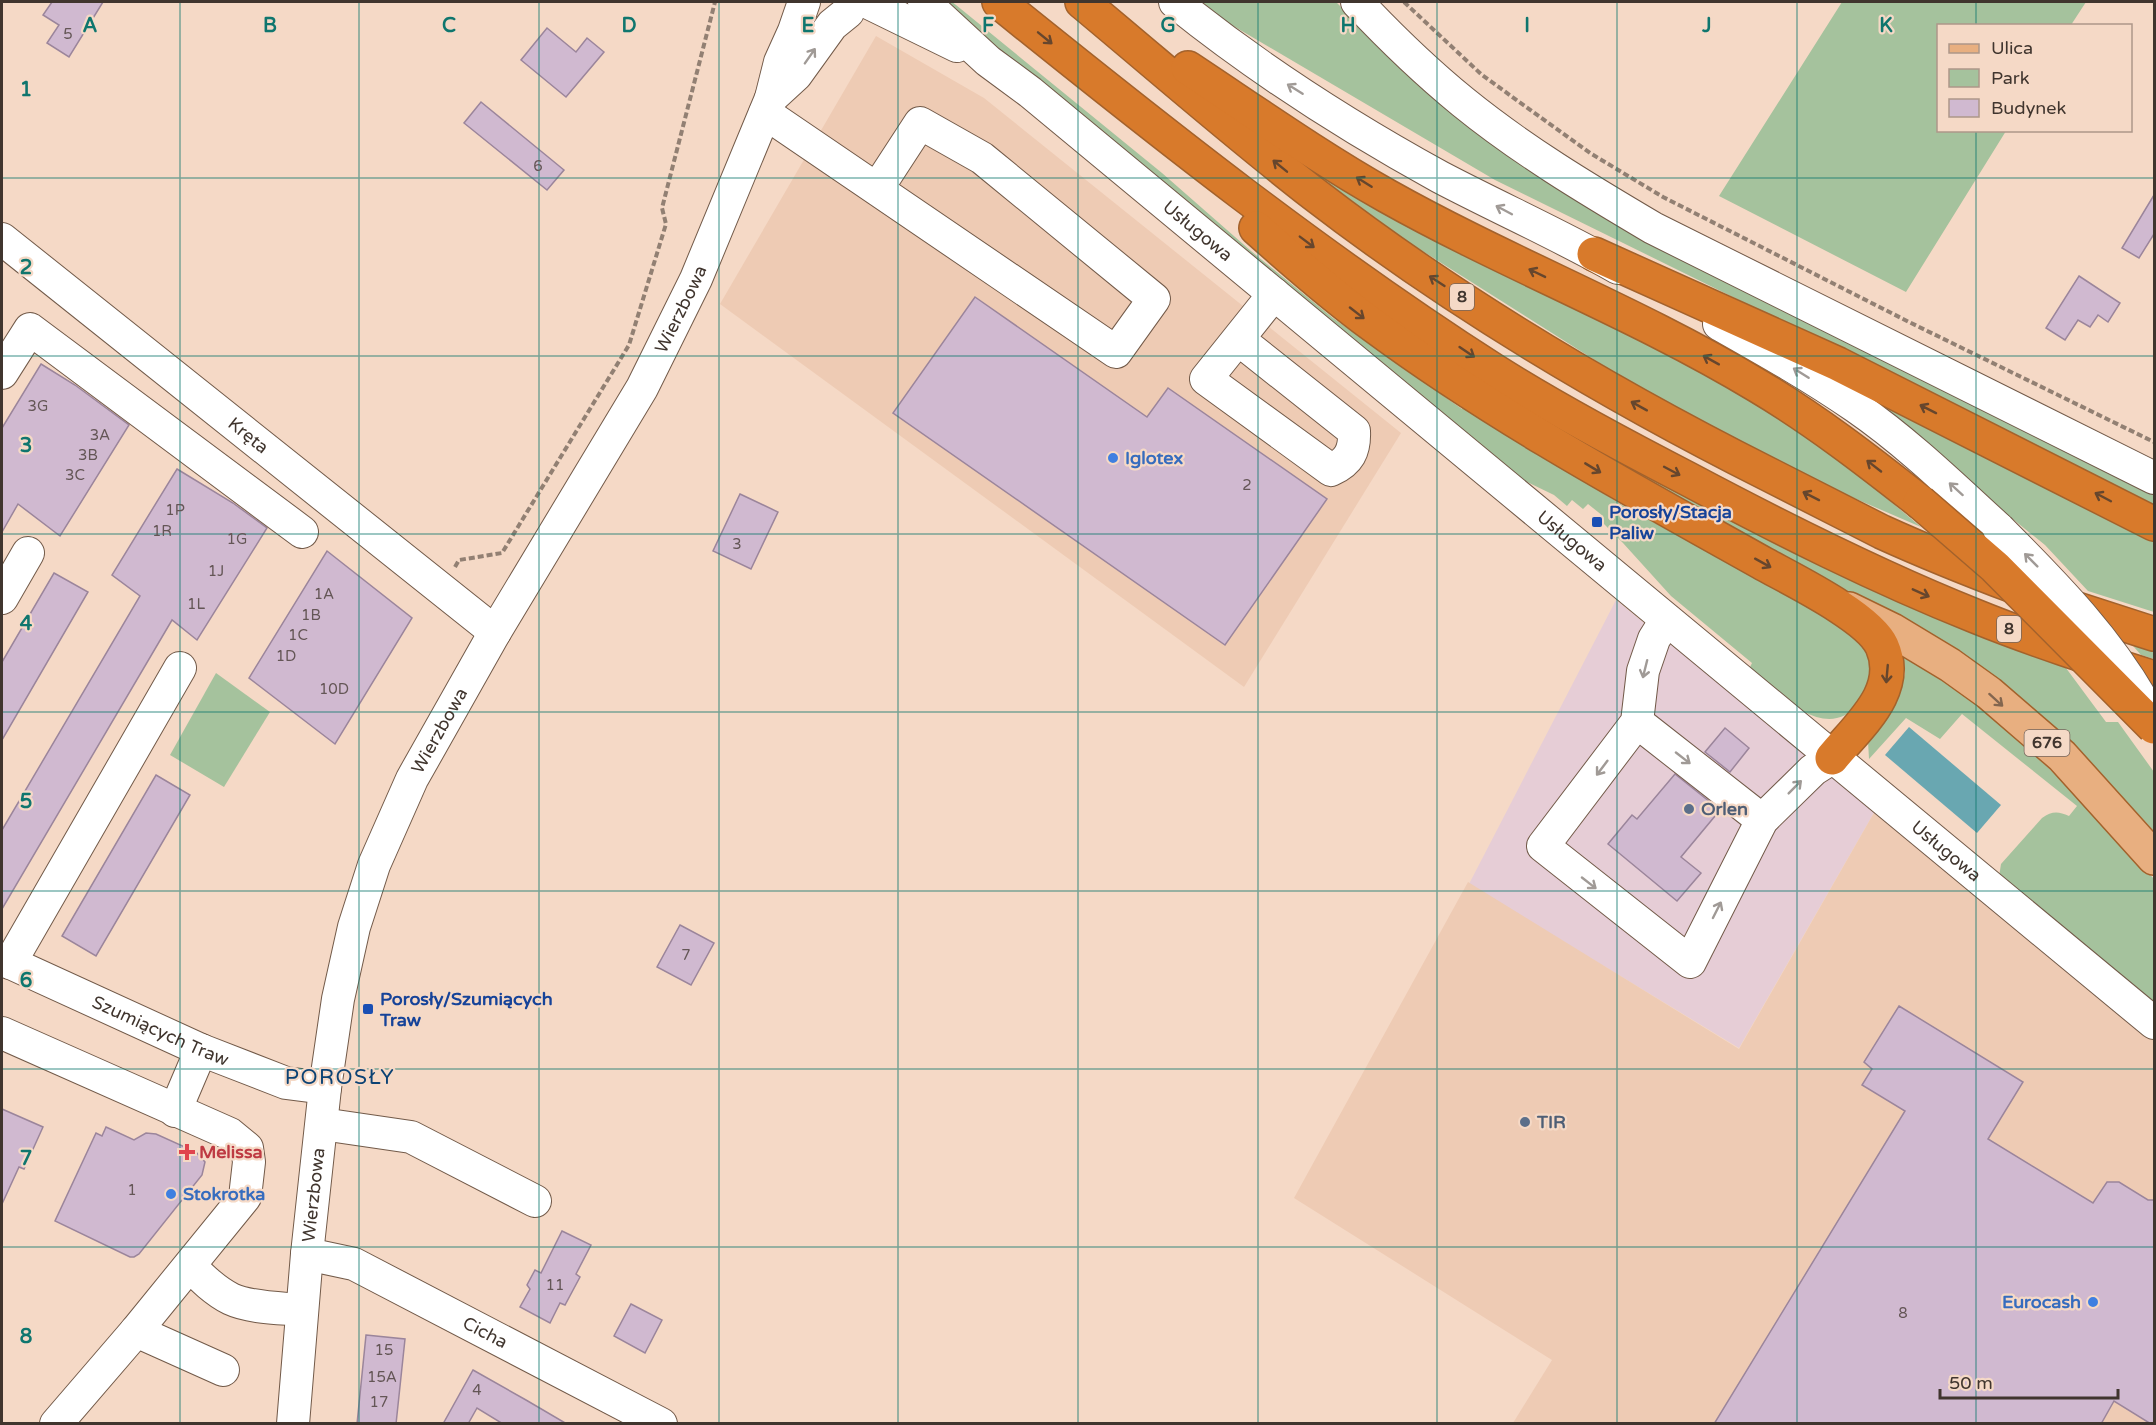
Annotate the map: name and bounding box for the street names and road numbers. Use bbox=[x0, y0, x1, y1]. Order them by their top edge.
street label: Usługowa bbox=[1158, 196, 1237, 266]
street label: Wierzbowa bbox=[650, 262, 711, 357]
road number: 8 bbox=[1450, 284, 1474, 310]
street label: Kręta bbox=[224, 412, 273, 458]
street label: Usługowa bbox=[1533, 506, 1611, 576]
road number: 8 bbox=[1997, 616, 2021, 642]
street label: Wierzbowa bbox=[406, 684, 472, 777]
road number: 676 bbox=[2024, 730, 2070, 756]
street label: Usługowa bbox=[1907, 816, 1986, 886]
street label: Szumiących Traw bbox=[89, 991, 232, 1071]
street label: Wierzbowa bbox=[297, 1146, 329, 1243]
street label: Cicha bbox=[459, 1312, 511, 1353]

